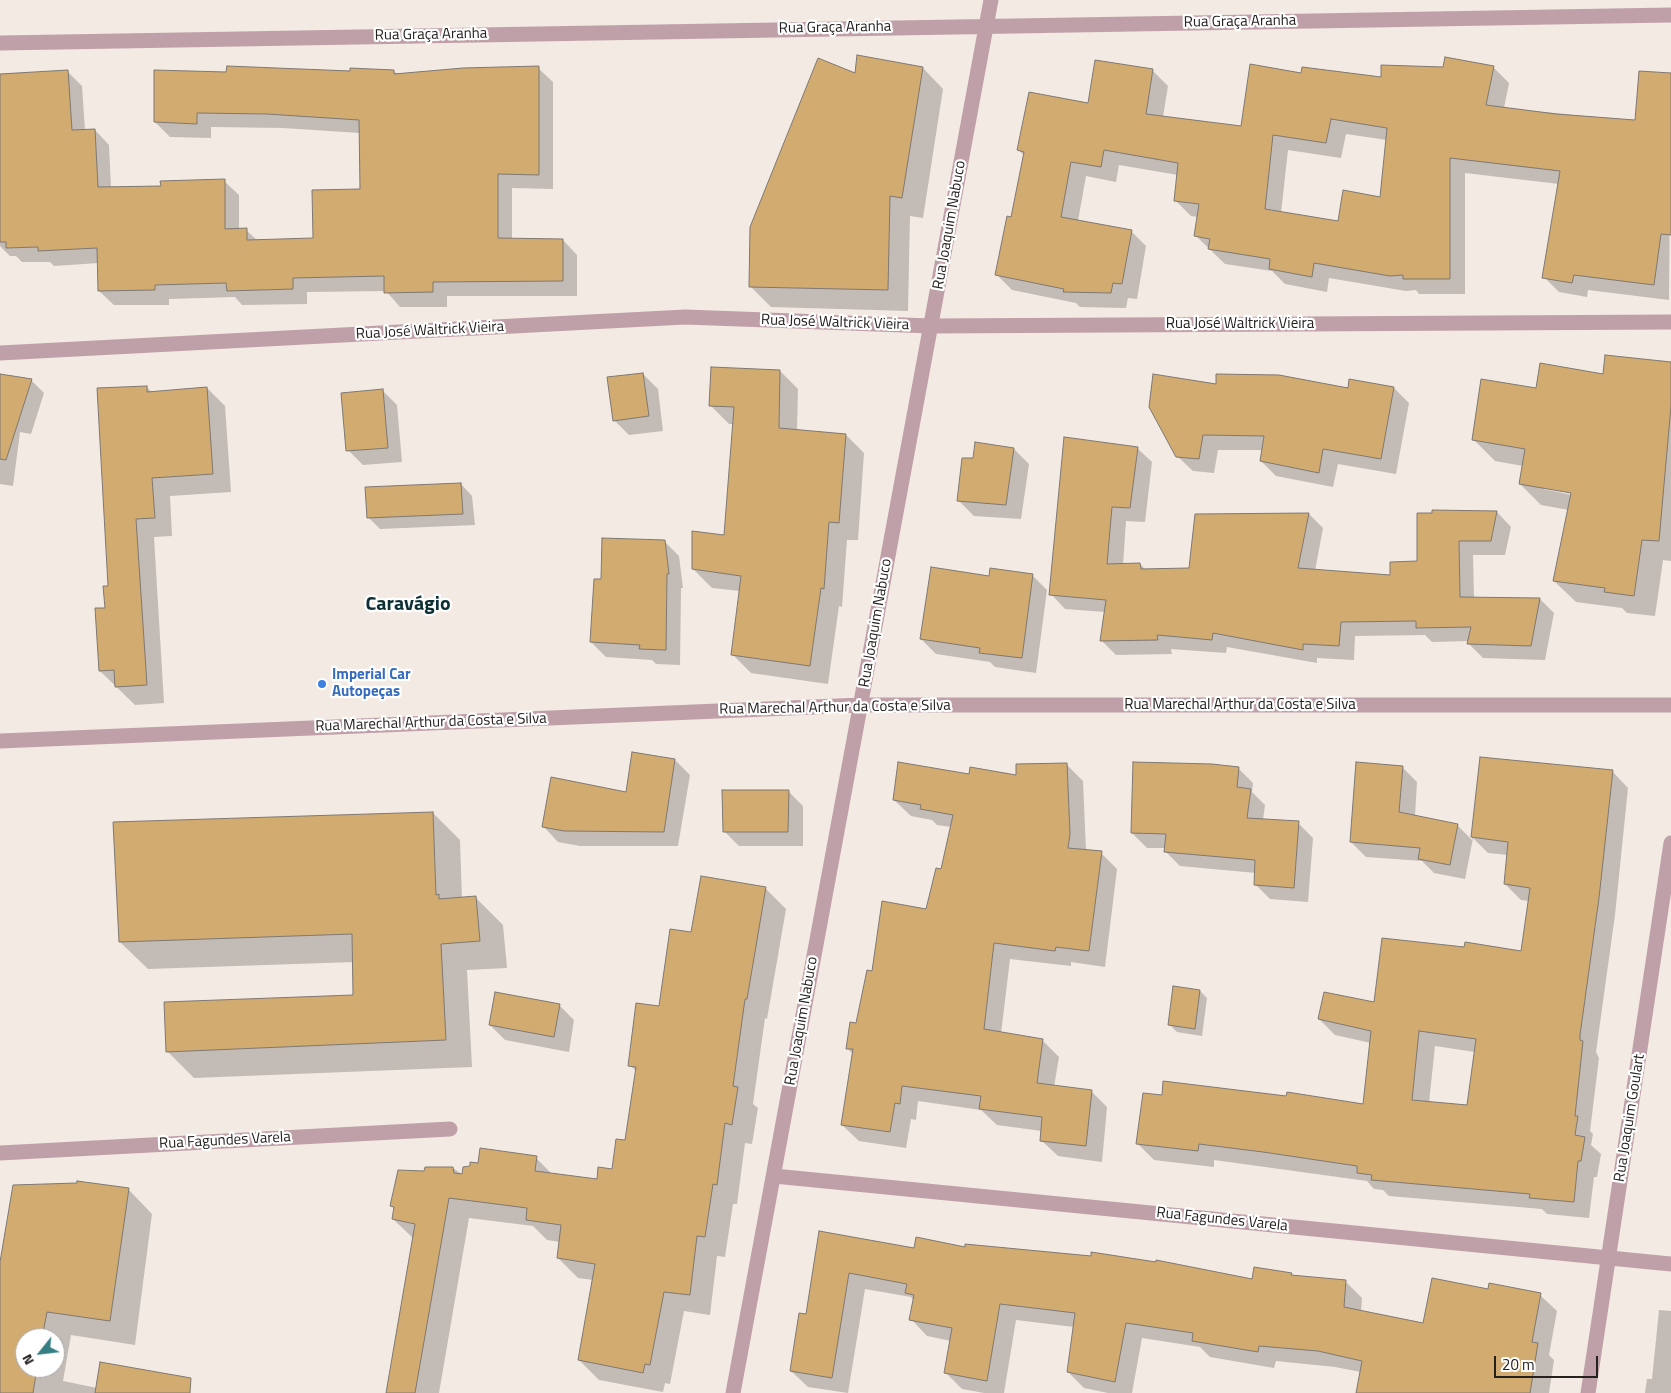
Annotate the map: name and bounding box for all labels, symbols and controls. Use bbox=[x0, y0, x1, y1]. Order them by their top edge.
street label: Rua Graça Aranha bbox=[1184, 12, 1296, 32]
street label: Rua Graça Aranha bbox=[779, 18, 891, 38]
street label: Rua Graça Aranha bbox=[375, 25, 487, 45]
street label: Rua Joaquim Nabuco bbox=[930, 159, 970, 291]
street label: Rua José Waltrick Vieira bbox=[761, 311, 909, 335]
street label: Rua José Waltrick Vieira bbox=[1166, 315, 1314, 333]
street label: Rua José Waltrick Vieira bbox=[355, 318, 505, 344]
street label: Rua Joaquim Nabuco bbox=[856, 557, 896, 689]
district label: Caravágio bbox=[365, 593, 451, 617]
place label: Imperial Car Autopeças bbox=[332, 666, 411, 701]
marker: Imperial Car Autopeças bbox=[316, 678, 328, 690]
street label: Rua Marechal Arthur da Costa e Silva bbox=[1124, 696, 1356, 714]
street label: Rua Marechal Arthur da Costa e Silva bbox=[719, 697, 951, 719]
street label: Rua Marechal Arthur da Costa e Silva bbox=[315, 710, 547, 736]
street label: Rua Joaquim Nabuco bbox=[782, 955, 822, 1087]
street label: Rua Joaquim Goulart bbox=[1611, 1053, 1649, 1183]
street label: Rua Fagundes Varela bbox=[159, 1129, 291, 1153]
street label: Rua Fagundes Varela bbox=[1156, 1204, 1288, 1236]
north arrow bbox=[15, 1328, 65, 1378]
scale bar bbox=[1496, 1346, 1600, 1378]
text: N bbox=[16, 1351, 39, 1369]
text: 20 m bbox=[1502, 1353, 1535, 1376]

